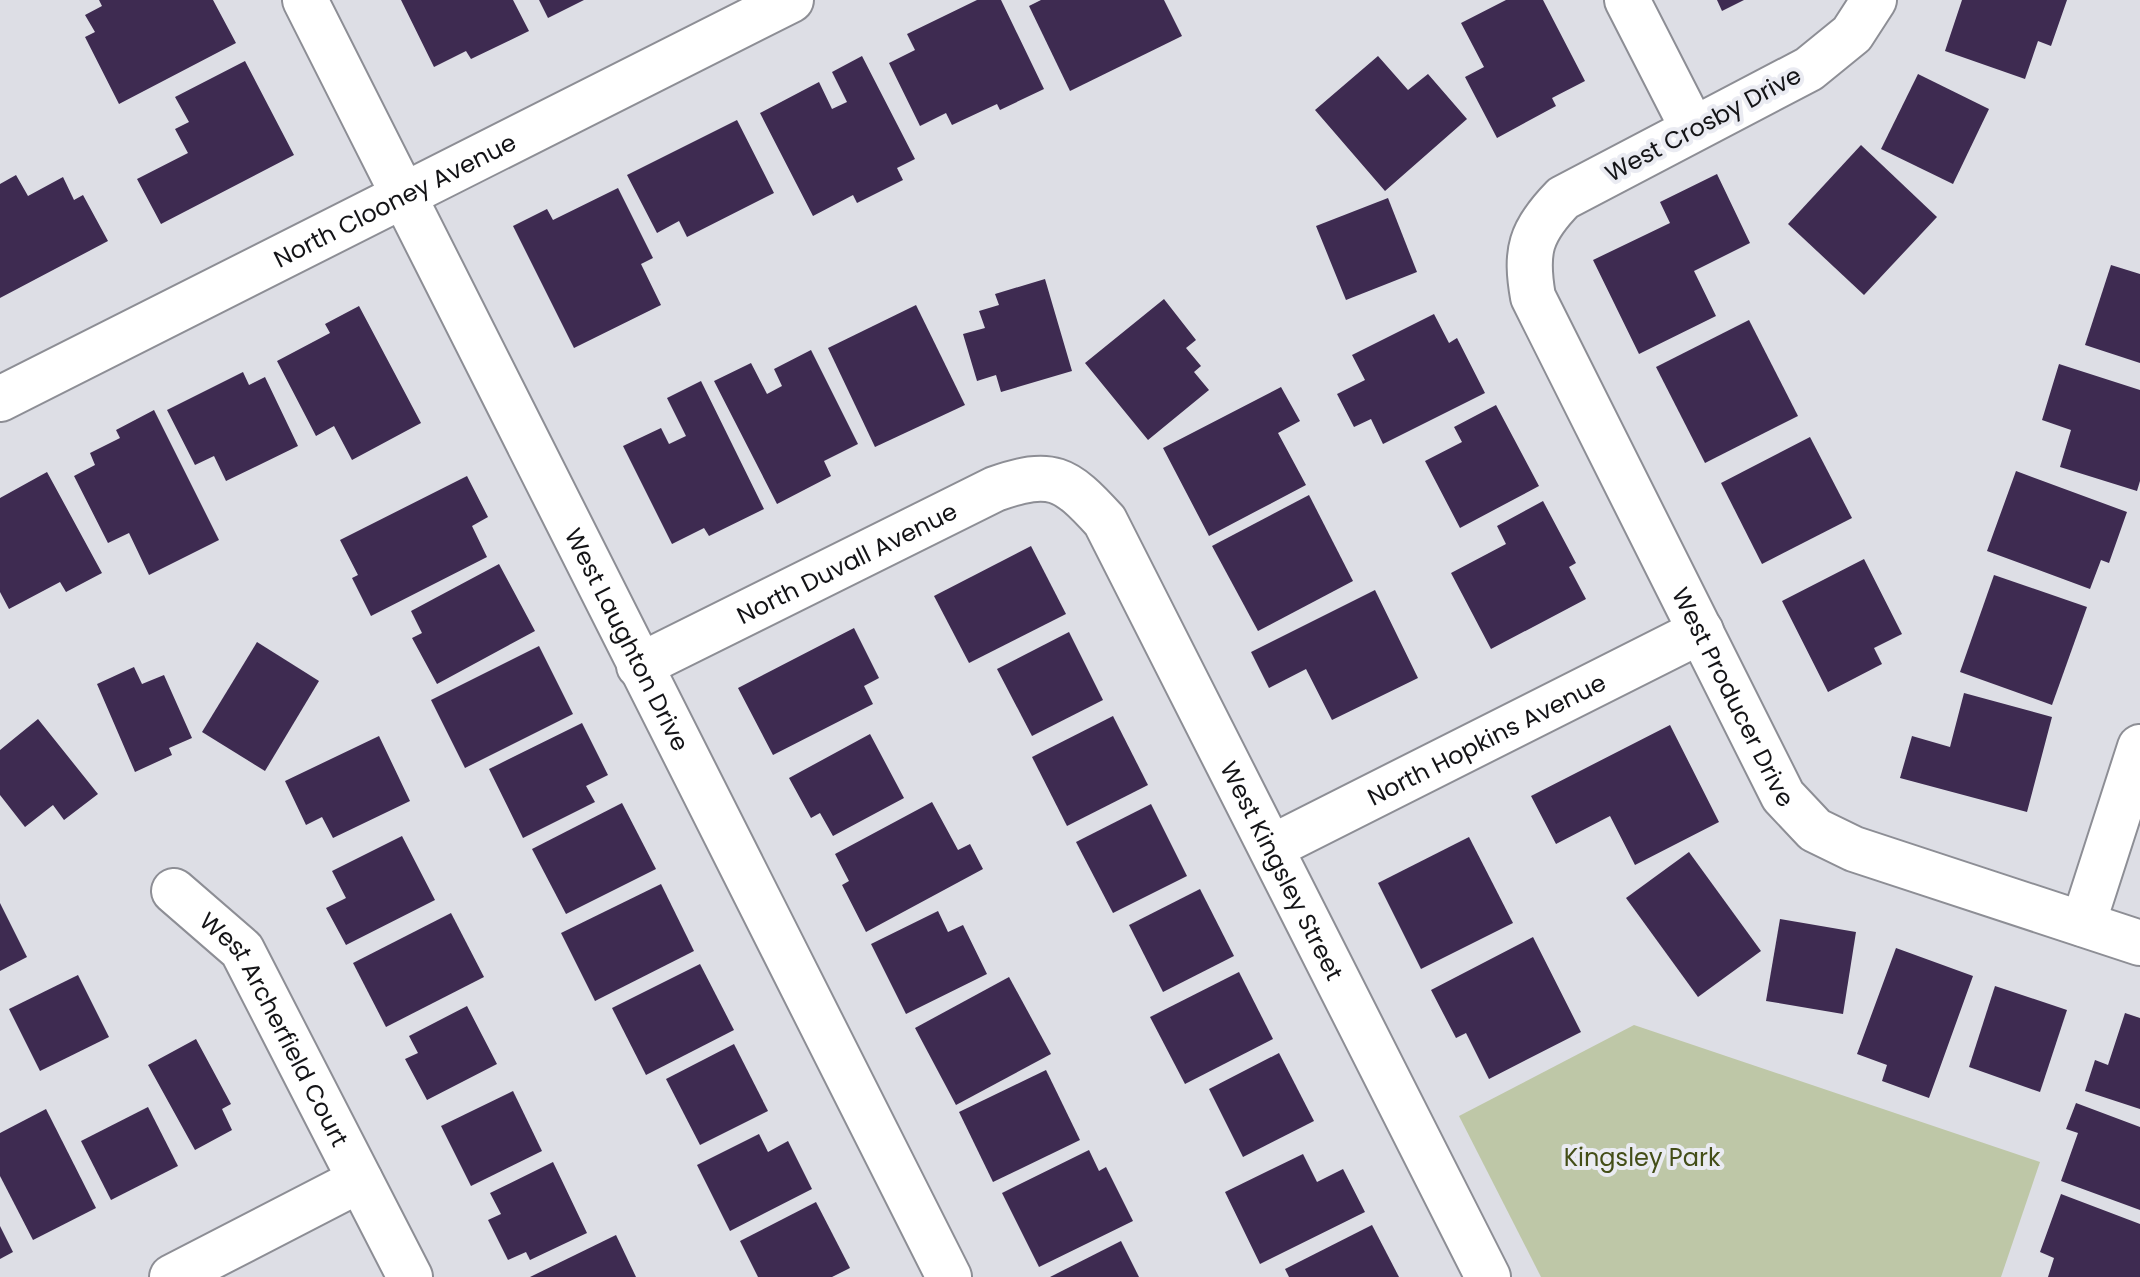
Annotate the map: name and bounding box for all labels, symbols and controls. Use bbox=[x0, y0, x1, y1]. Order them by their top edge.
street label: West Crosby Drive bbox=[1599, 58, 1807, 190]
street label: North Clooney Avenue bbox=[268, 125, 521, 275]
street label: North Duvall Avenue bbox=[731, 494, 963, 631]
street label: West Laughton Drive bbox=[557, 522, 697, 756]
street label: West Producer Drive bbox=[1665, 582, 1801, 814]
street label: North Hopkins Avenue bbox=[1362, 665, 1611, 813]
street label: West Kingsley Street bbox=[1213, 755, 1351, 986]
street label: West Archerfield Court bbox=[193, 904, 357, 1152]
park label: Kingsley Park bbox=[1564, 1141, 1721, 1174]

